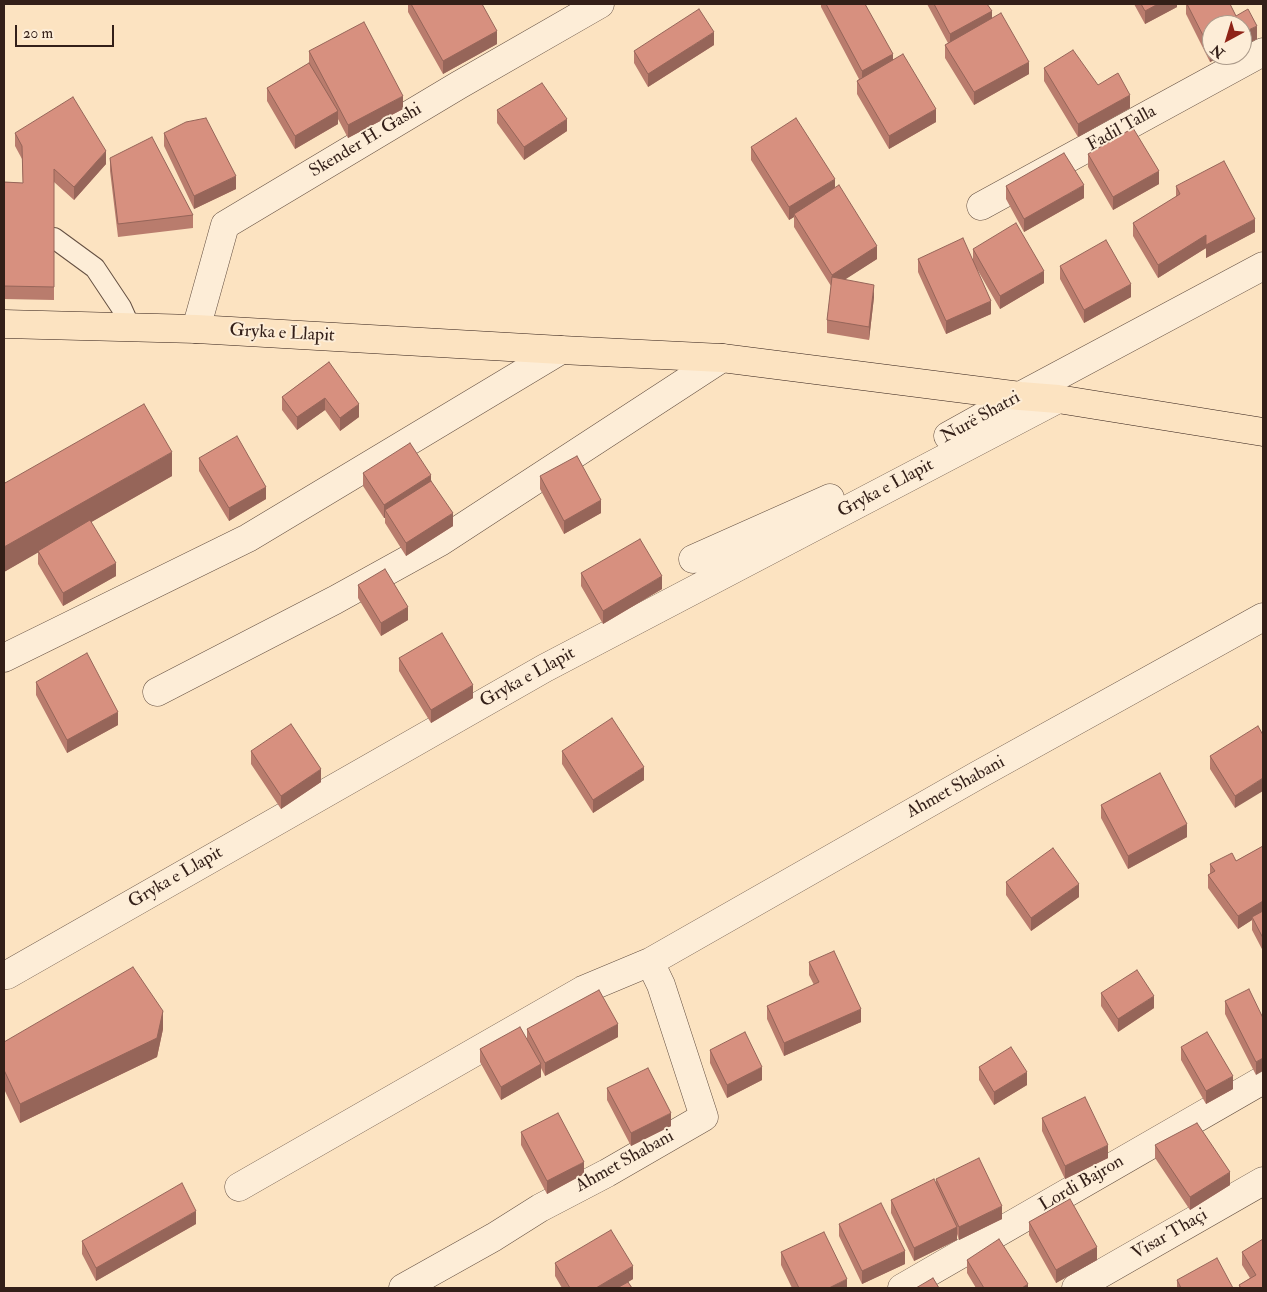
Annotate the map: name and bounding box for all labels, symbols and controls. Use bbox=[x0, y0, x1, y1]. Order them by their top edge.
scale bar bbox=[18, 15, 116, 47]
north arrow bbox=[1202, 15, 1252, 65]
text: 20 m bbox=[23, 24, 53, 43]
text: N bbox=[1208, 41, 1228, 62]
street label: Skender H. Gashi bbox=[306, 99, 426, 183]
street label: Fadil Talla bbox=[1084, 101, 1160, 157]
street label: Gryka e Llapit bbox=[229, 320, 335, 348]
street label: Nurë Shatri bbox=[938, 387, 1024, 449]
street label: Gryka e Llapit bbox=[834, 455, 938, 523]
street label: Gryka e Llapit bbox=[477, 643, 579, 713]
street label: Ahmet Shabani bbox=[903, 752, 1009, 824]
street label: Gryka e Llapit bbox=[125, 842, 227, 914]
street label: Ahmet Shabani bbox=[572, 1126, 678, 1198]
street label: Lordi Bajron bbox=[1036, 1151, 1128, 1217]
street label: Visar Thaçi bbox=[1128, 1205, 1212, 1265]

